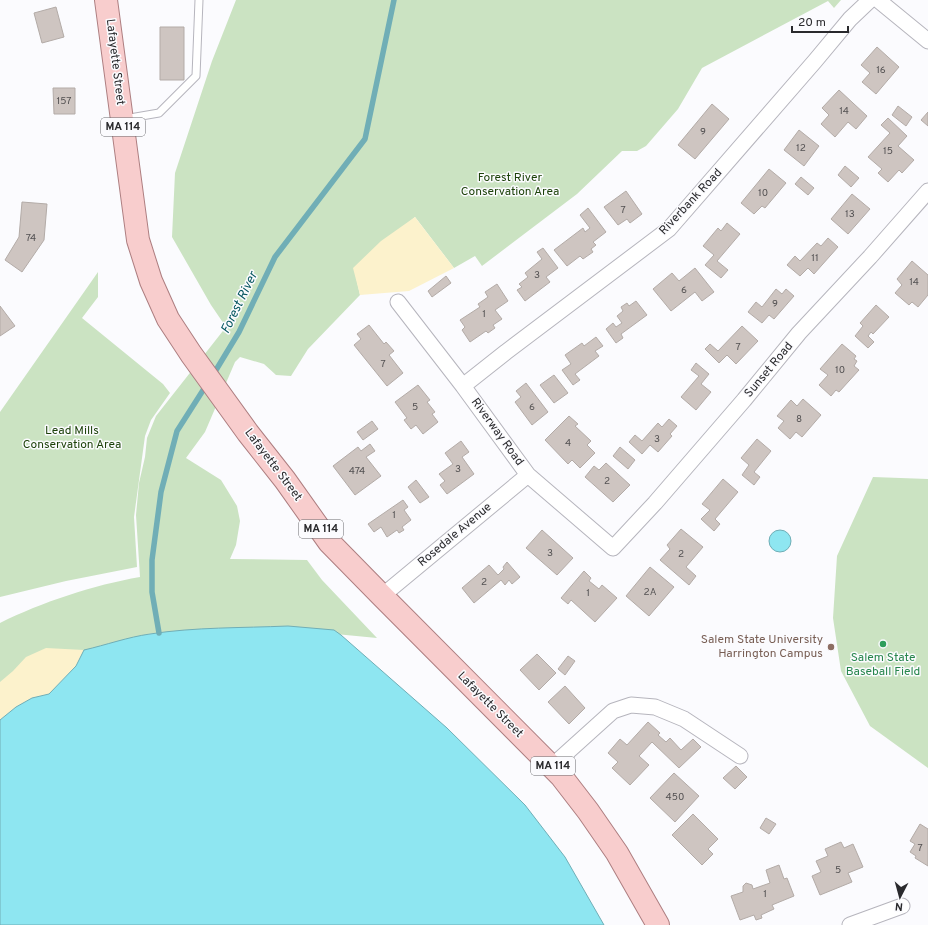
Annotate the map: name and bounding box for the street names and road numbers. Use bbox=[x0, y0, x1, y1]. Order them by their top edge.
street label: Lafayette Street bbox=[102, 18, 128, 106]
road number: MA 114 bbox=[101, 118, 145, 136]
street label: Riverbank Road bbox=[656, 165, 726, 239]
street label: Sunset Road bbox=[741, 339, 797, 401]
street label: Riverway Road bbox=[467, 395, 527, 469]
street label: Lafayette Street bbox=[240, 425, 306, 505]
street label: Rosedale Avenue bbox=[415, 499, 495, 571]
road number: MA 114 bbox=[299, 520, 343, 538]
street label: Lafayette Street bbox=[454, 669, 526, 741]
road number: MA 114 bbox=[531, 757, 575, 775]

